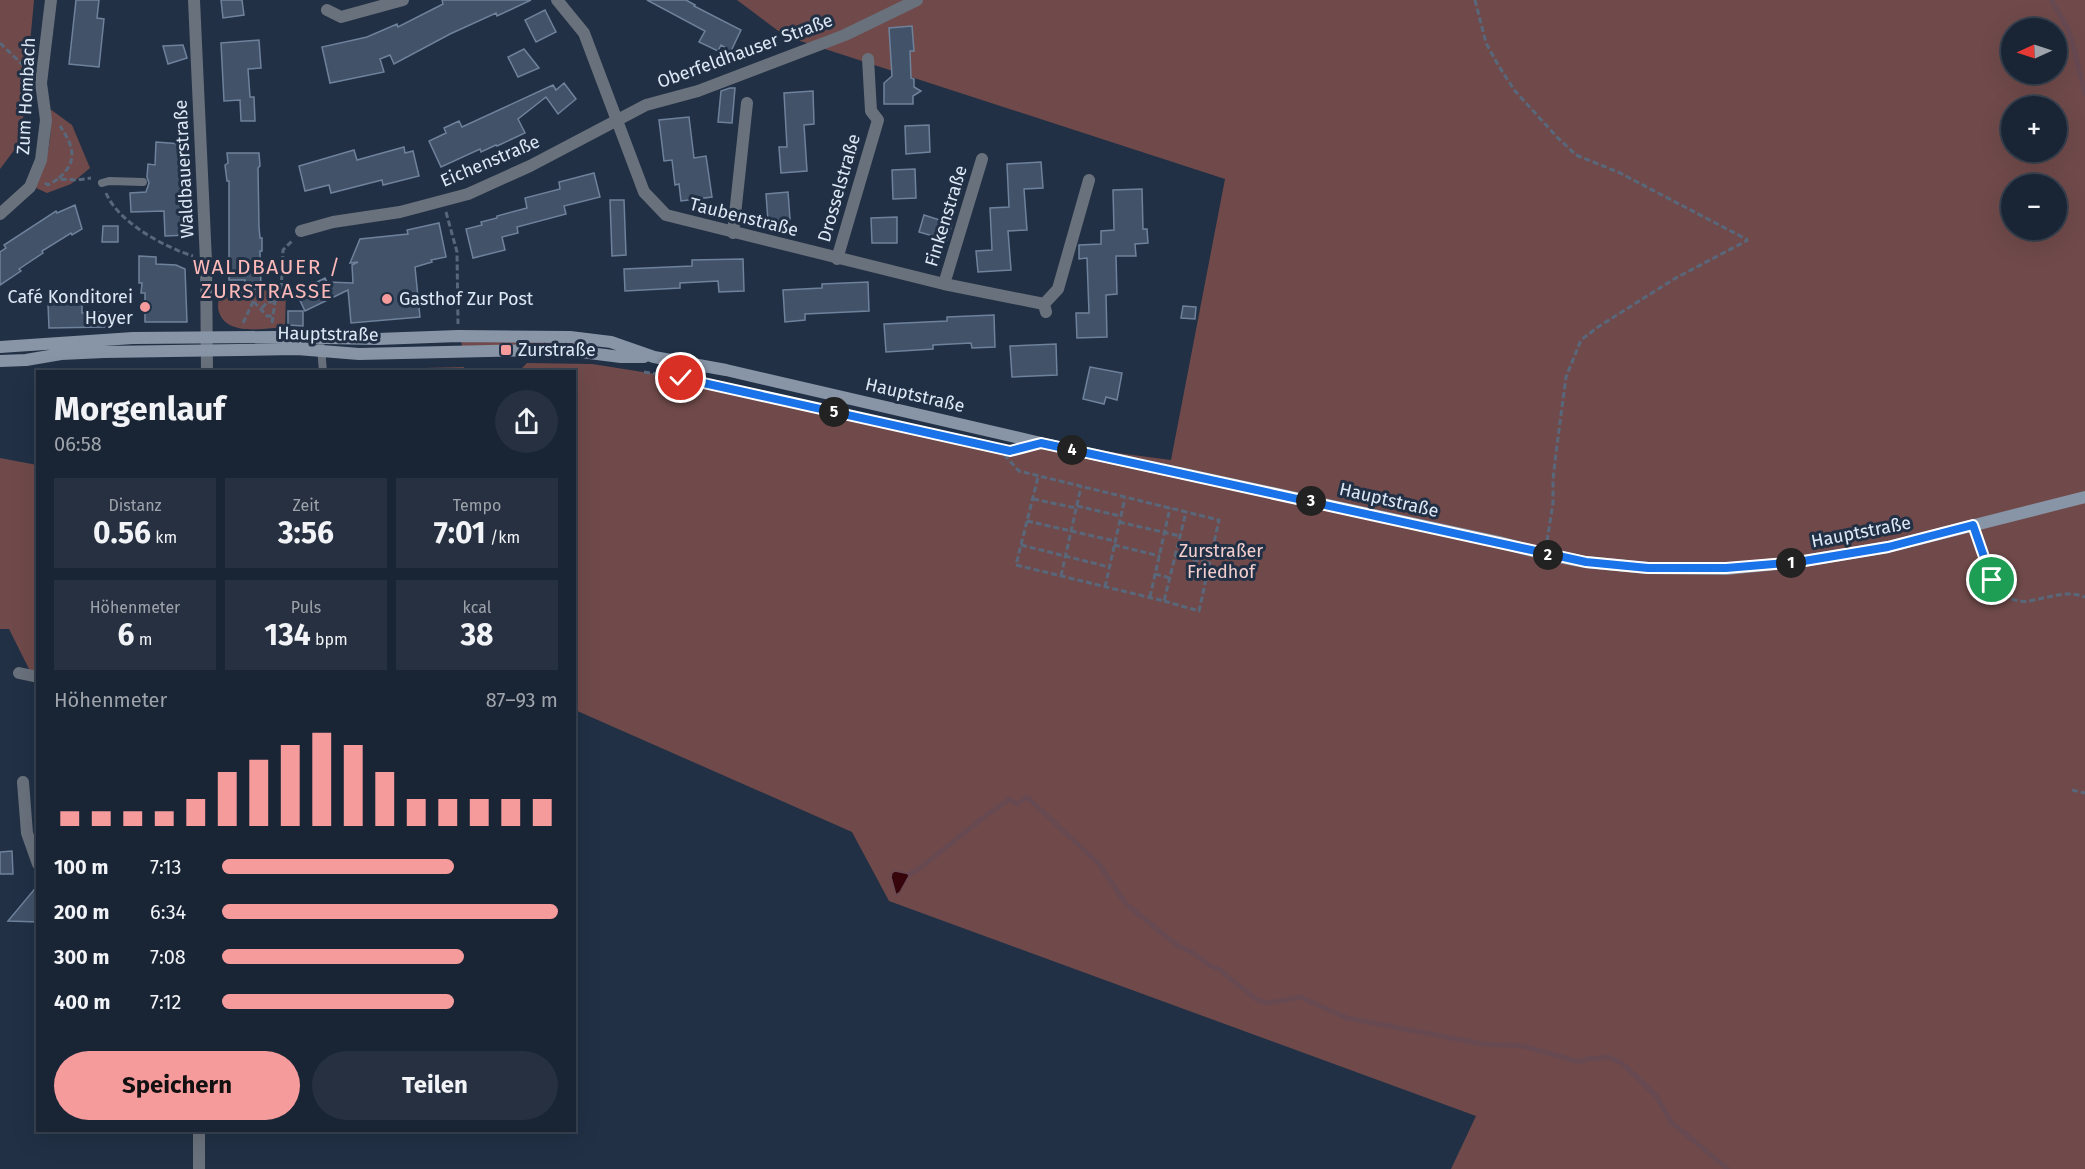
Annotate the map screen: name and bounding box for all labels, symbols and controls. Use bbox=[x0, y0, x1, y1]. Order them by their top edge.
street label: Oberfeldhauser Straße bbox=[654, 9, 836, 93]
north arrow bbox=[2001, 18, 2067, 84]
map controls bbox=[2001, 18, 2067, 240]
street label: Zum Hombach bbox=[12, 37, 40, 155]
button: + bbox=[2001, 96, 2067, 162]
street label: Waldbauerstraße bbox=[169, 99, 199, 239]
street label: Eichenstraße bbox=[437, 130, 543, 192]
street label: Drosselstraße bbox=[813, 131, 865, 245]
street label: Finkenstraße bbox=[920, 163, 972, 269]
button: − bbox=[2001, 174, 2067, 240]
street label: Taubenstraße bbox=[687, 193, 801, 241]
district label: WALDBAUER / ZURSTRASSE bbox=[193, 254, 341, 304]
place label: Café Konditorei Hoyer bbox=[8, 286, 133, 329]
place label: Gasthof Zur Post bbox=[399, 288, 534, 310]
marker: Gasthof Zur Post bbox=[380, 292, 394, 306]
marker: Café Konditorei Hoyer bbox=[138, 300, 152, 314]
street label: Hauptstraße bbox=[277, 322, 379, 346]
place label: Zurstraße bbox=[518, 339, 596, 361]
marker: Zurstraße bbox=[499, 343, 513, 357]
pin bbox=[655, 352, 706, 403]
icon: check bbox=[664, 361, 697, 394]
street label: Hauptstraße bbox=[863, 373, 967, 417]
text: Morgenlauf bbox=[54, 389, 225, 429]
button: share bbox=[495, 390, 558, 453]
pin: 5 bbox=[819, 397, 849, 427]
text: 5 bbox=[830, 402, 838, 421]
text: 06:58 bbox=[54, 432, 102, 456]
pin: 4 bbox=[1057, 435, 1087, 465]
text: 4 bbox=[1067, 440, 1077, 459]
street label: Hauptstraße bbox=[1337, 478, 1441, 522]
pin: 3 bbox=[1296, 486, 1326, 516]
text: 3 bbox=[1307, 491, 1315, 510]
text: Distanz bbox=[108, 496, 162, 515]
text: Zeit bbox=[292, 496, 320, 515]
text: Tempo bbox=[453, 496, 501, 515]
street label: Hauptstraße bbox=[1809, 512, 1913, 552]
text: 0.56 bbox=[93, 515, 151, 551]
text: 3:56 bbox=[278, 515, 334, 551]
text: 7:01 bbox=[434, 515, 486, 551]
text: km bbox=[151, 528, 177, 547]
text: /km bbox=[486, 528, 520, 547]
park label: Zurstraßer Friedhof bbox=[1179, 540, 1263, 583]
pin: 2 bbox=[1533, 540, 1563, 570]
text: 2 bbox=[1544, 545, 1552, 564]
pin: 1 bbox=[1776, 548, 1806, 578]
text: 1 bbox=[1787, 553, 1795, 572]
pin bbox=[1966, 554, 2017, 605]
icon: arrive bbox=[1975, 563, 2008, 596]
text: Höhenmeter bbox=[90, 598, 180, 617]
text: Puls bbox=[291, 598, 321, 617]
text: kcal bbox=[463, 598, 491, 617]
text: 6 bbox=[118, 617, 134, 653]
text: 134 bbox=[264, 617, 311, 653]
text: 38 bbox=[460, 617, 494, 653]
text: m bbox=[134, 630, 152, 649]
text: bpm bbox=[311, 630, 348, 649]
text: Höhenmeter bbox=[54, 688, 167, 712]
text: 87–93 m bbox=[486, 688, 558, 712]
text: 100 m bbox=[54, 855, 108, 879]
text: 7:13 bbox=[150, 855, 182, 879]
text: 200 m bbox=[54, 900, 109, 924]
text: 6:34 bbox=[150, 900, 186, 924]
text: 300 m bbox=[54, 945, 109, 969]
text: 7:08 bbox=[150, 945, 186, 969]
text: 400 m bbox=[54, 990, 110, 1014]
text: 7:12 bbox=[150, 990, 181, 1014]
button: Speichern bbox=[54, 1051, 300, 1120]
button: Teilen bbox=[312, 1051, 558, 1120]

